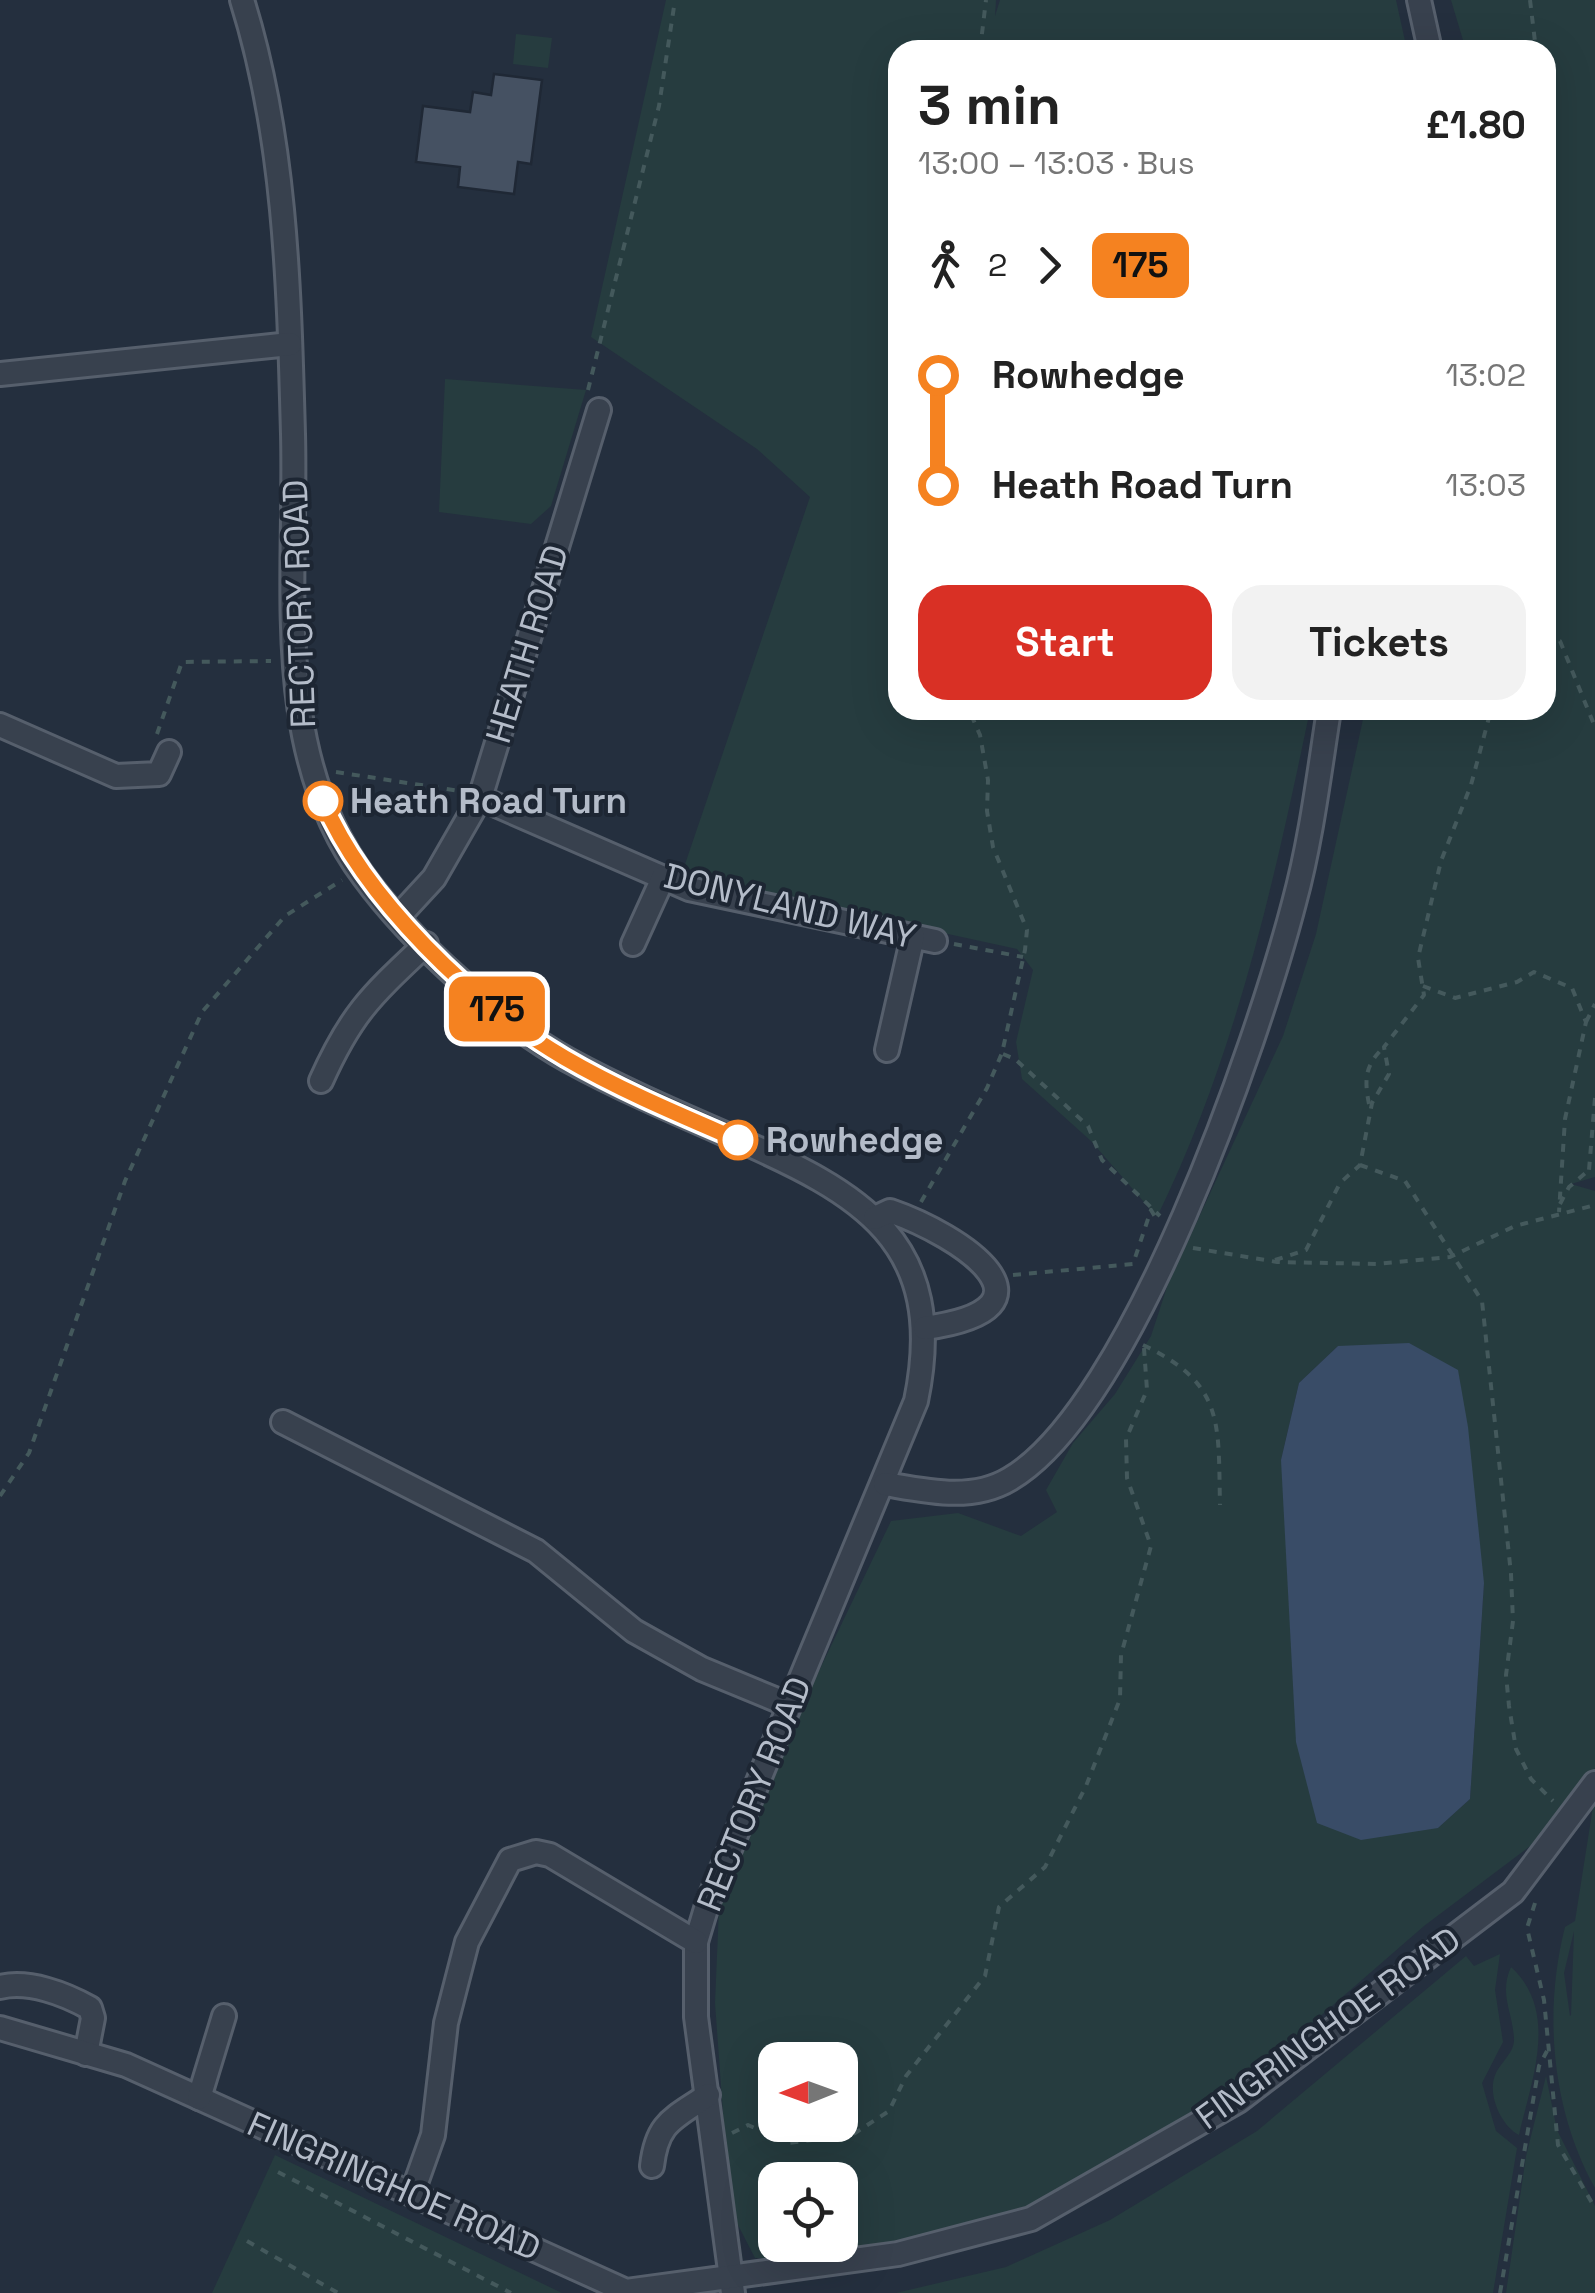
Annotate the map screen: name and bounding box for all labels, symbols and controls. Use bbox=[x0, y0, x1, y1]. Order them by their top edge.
text: 3 min bbox=[918, 70, 1061, 140]
text: £1.80 bbox=[1426, 101, 1526, 149]
text: 13:00 – 13:03 · Bus bbox=[918, 143, 1195, 183]
icon: walk bbox=[918, 238, 973, 293]
icon: forward bbox=[1022, 238, 1077, 293]
text: 175 bbox=[1112, 243, 1169, 287]
text: 2 bbox=[988, 245, 1007, 285]
text: Rowhedge bbox=[992, 351, 1185, 399]
text: 13:02 bbox=[1445, 355, 1526, 395]
text: Heath Road Turn bbox=[992, 461, 1293, 509]
text: 13:03 bbox=[1445, 465, 1526, 505]
street label: RECTORY ROAD bbox=[273, 479, 325, 729]
street label: HEATH ROAD bbox=[476, 540, 578, 748]
button: Start bbox=[918, 585, 1212, 700]
button: Tickets bbox=[1232, 585, 1526, 700]
place label: Heath Road Turn bbox=[350, 779, 627, 823]
marker: Heath Road Turn bbox=[304, 782, 342, 820]
street label: DONYLAND WAY bbox=[660, 853, 920, 959]
line badge: 175 bbox=[440, 976, 554, 1042]
text: 175 bbox=[469, 987, 525, 1031]
place label: Rowhedge bbox=[766, 1118, 944, 1162]
marker: Rowhedge bbox=[719, 1121, 757, 1159]
street label: RECTORY ROAD bbox=[687, 1671, 821, 1917]
street label: FINGRINGHOE ROAD bbox=[1187, 1917, 1469, 2139]
north arrow bbox=[758, 2042, 858, 2142]
map controls bbox=[758, 2042, 858, 2262]
street label: FINGRINGHOE ROAD bbox=[241, 2102, 547, 2270]
button: locate bbox=[758, 2162, 858, 2262]

